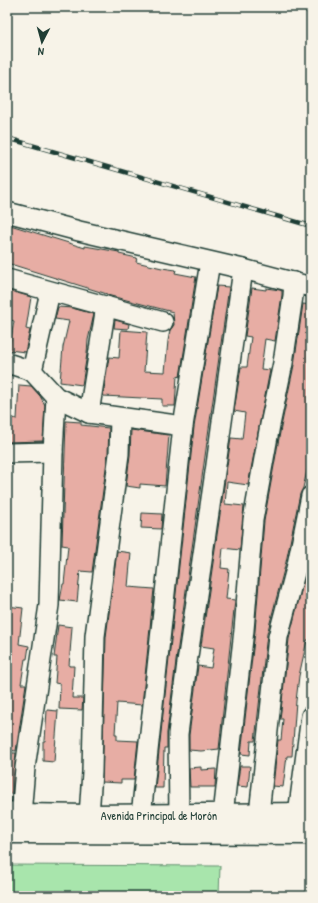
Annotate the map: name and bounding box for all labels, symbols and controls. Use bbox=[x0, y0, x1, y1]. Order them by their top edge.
north arrow bbox=[22, 22, 62, 62]
text: N bbox=[37, 45, 45, 59]
street label: Avenida Principal de Morón bbox=[101, 807, 217, 824]

